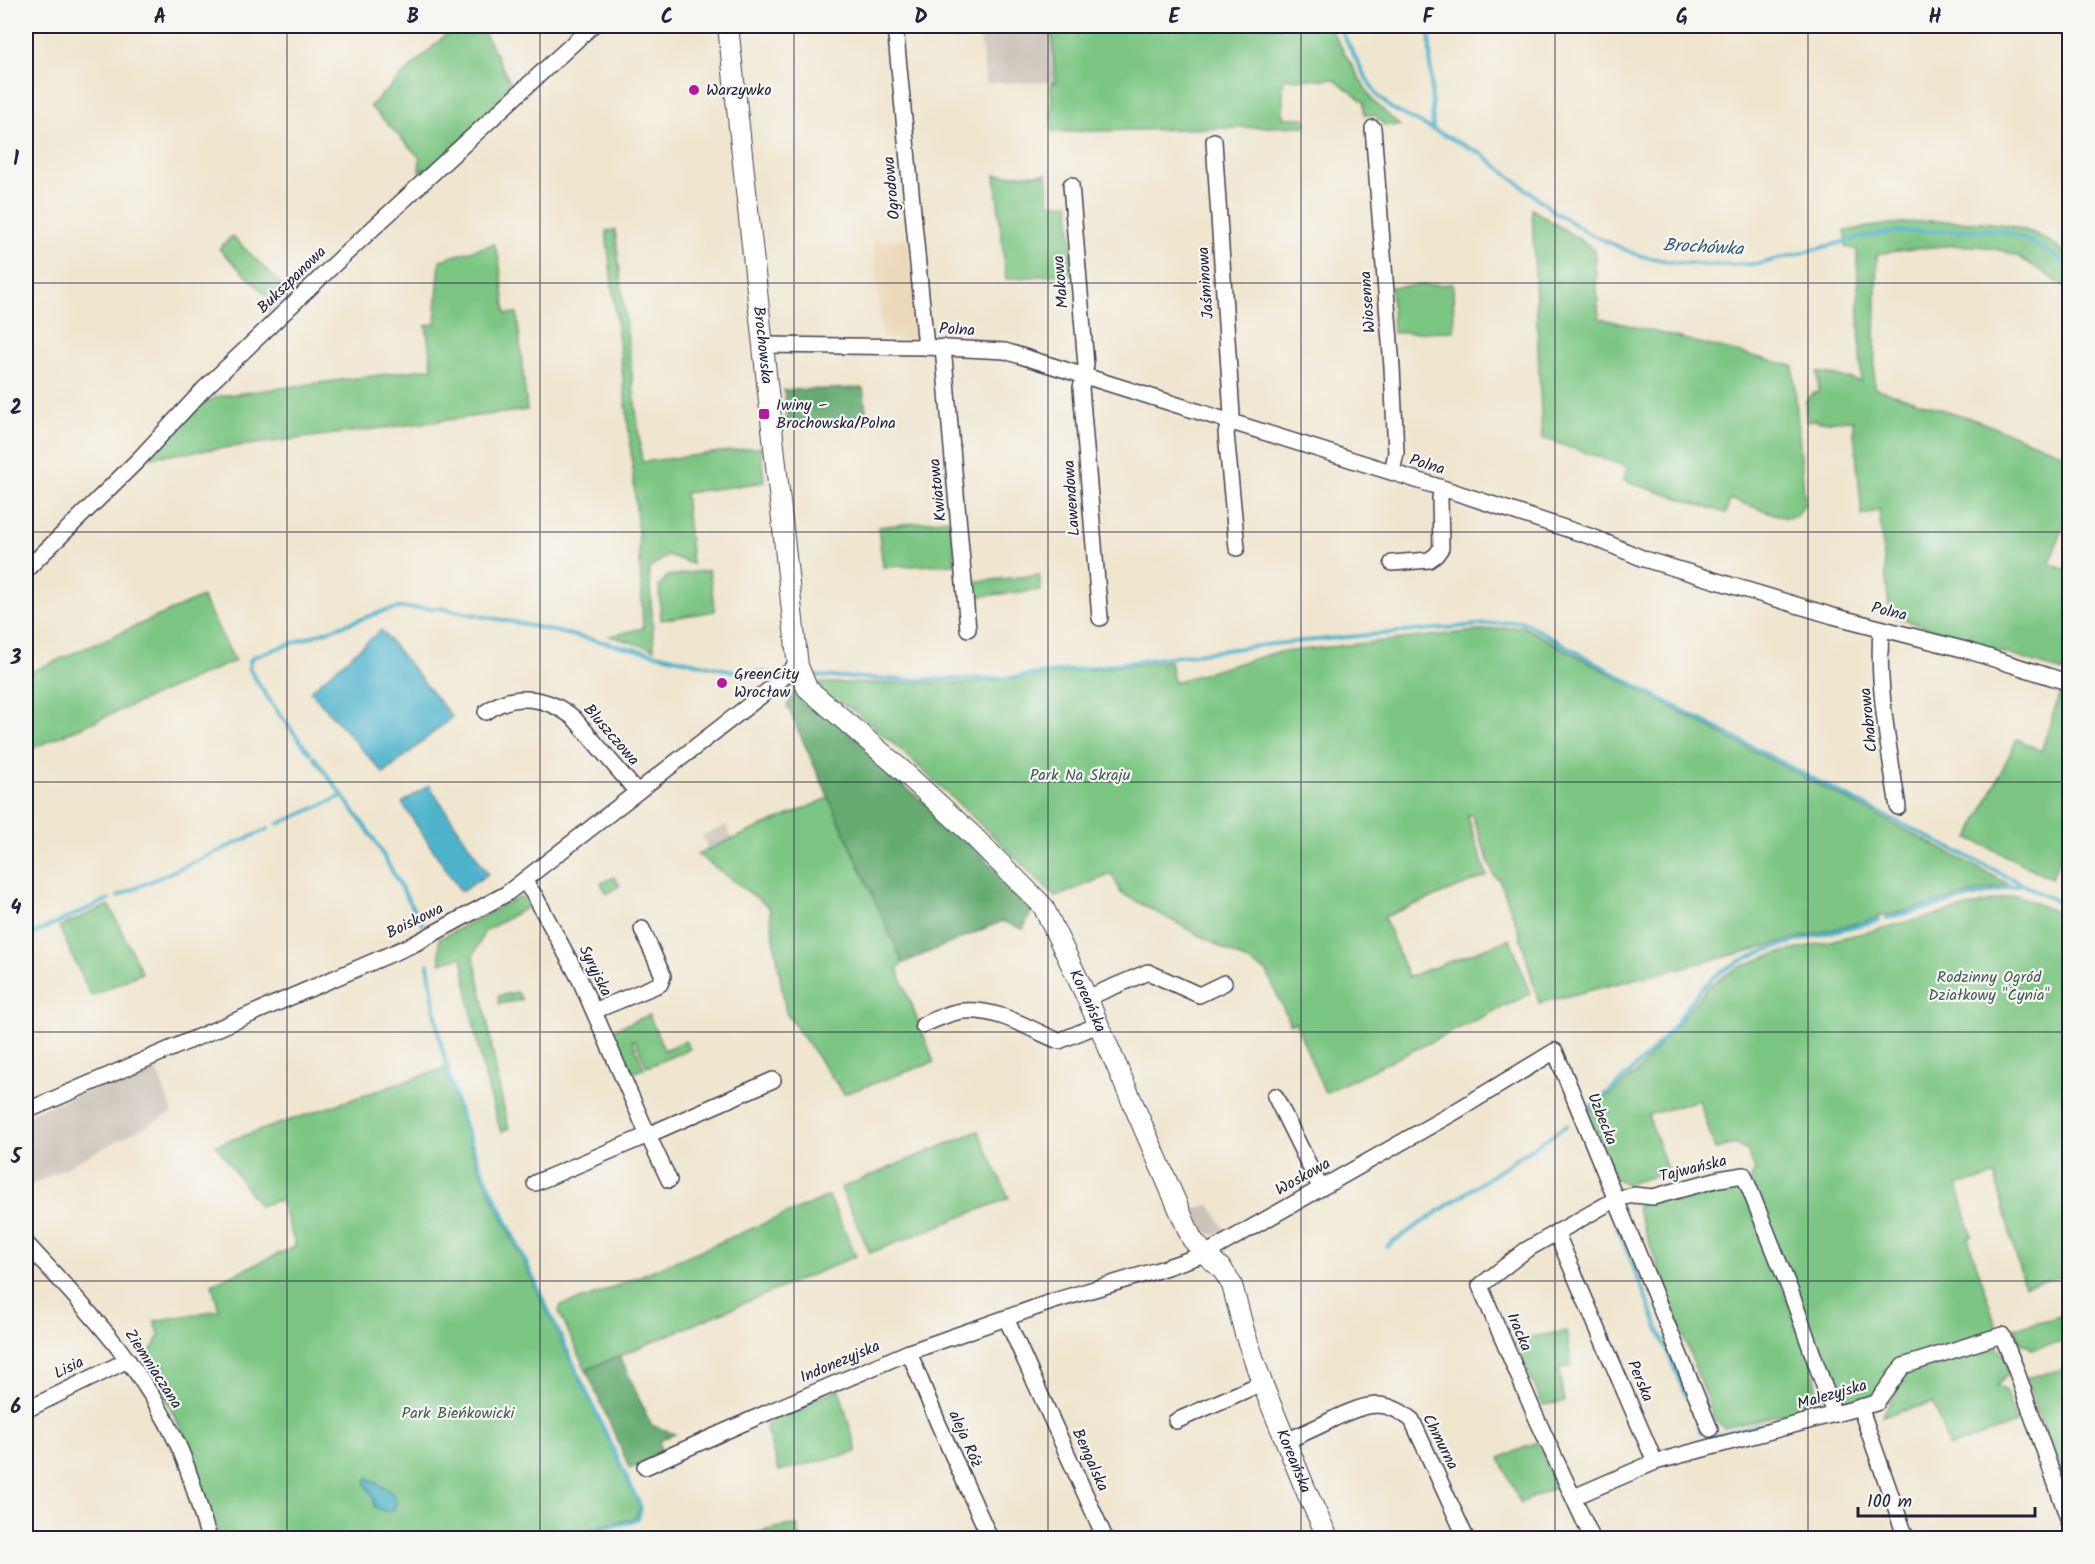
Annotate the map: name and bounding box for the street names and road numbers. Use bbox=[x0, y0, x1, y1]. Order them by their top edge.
street label: Ogrodowa bbox=[877, 155, 907, 221]
street label: Bukszpanowa bbox=[252, 240, 332, 320]
street label: Jaśminowa bbox=[1191, 246, 1221, 320]
street label: Makowa bbox=[1046, 254, 1076, 310]
street label: Wiosenna bbox=[1353, 270, 1383, 334]
street label: Brochowska bbox=[746, 305, 780, 385]
street label: Polna bbox=[938, 317, 976, 343]
street label: Polna bbox=[1406, 448, 1448, 482]
street label: Kwiatowa bbox=[922, 457, 954, 523]
street label: Lawendowa bbox=[1057, 459, 1087, 537]
street label: Polna bbox=[1869, 596, 1909, 628]
street label: Chabrowa bbox=[1853, 686, 1885, 754]
street label: Bluszczowa bbox=[577, 698, 645, 772]
street label: Boiskowa bbox=[382, 896, 448, 946]
street label: Syryjska bbox=[572, 941, 618, 1001]
street label: Koreańska bbox=[1063, 965, 1113, 1037]
street label: Uzbecka bbox=[1580, 1089, 1624, 1149]
street label: Tajwańska bbox=[1657, 1149, 1729, 1189]
street label: Woskowa bbox=[1271, 1152, 1335, 1202]
street label: Iracka bbox=[1500, 1309, 1538, 1355]
street label: Ziemniaczana bbox=[118, 1324, 188, 1414]
street label: Indonezyjska bbox=[796, 1334, 884, 1390]
street label: Lisia bbox=[50, 1350, 88, 1386]
street label: Perska bbox=[1620, 1356, 1660, 1406]
street label: Malezyjska bbox=[1794, 1373, 1870, 1417]
street label: aleja Róż bbox=[941, 1406, 989, 1472]
street label: Chmurna bbox=[1415, 1410, 1465, 1474]
street label: Bengalska bbox=[1065, 1424, 1115, 1496]
street label: Koreańska bbox=[1270, 1425, 1318, 1497]

